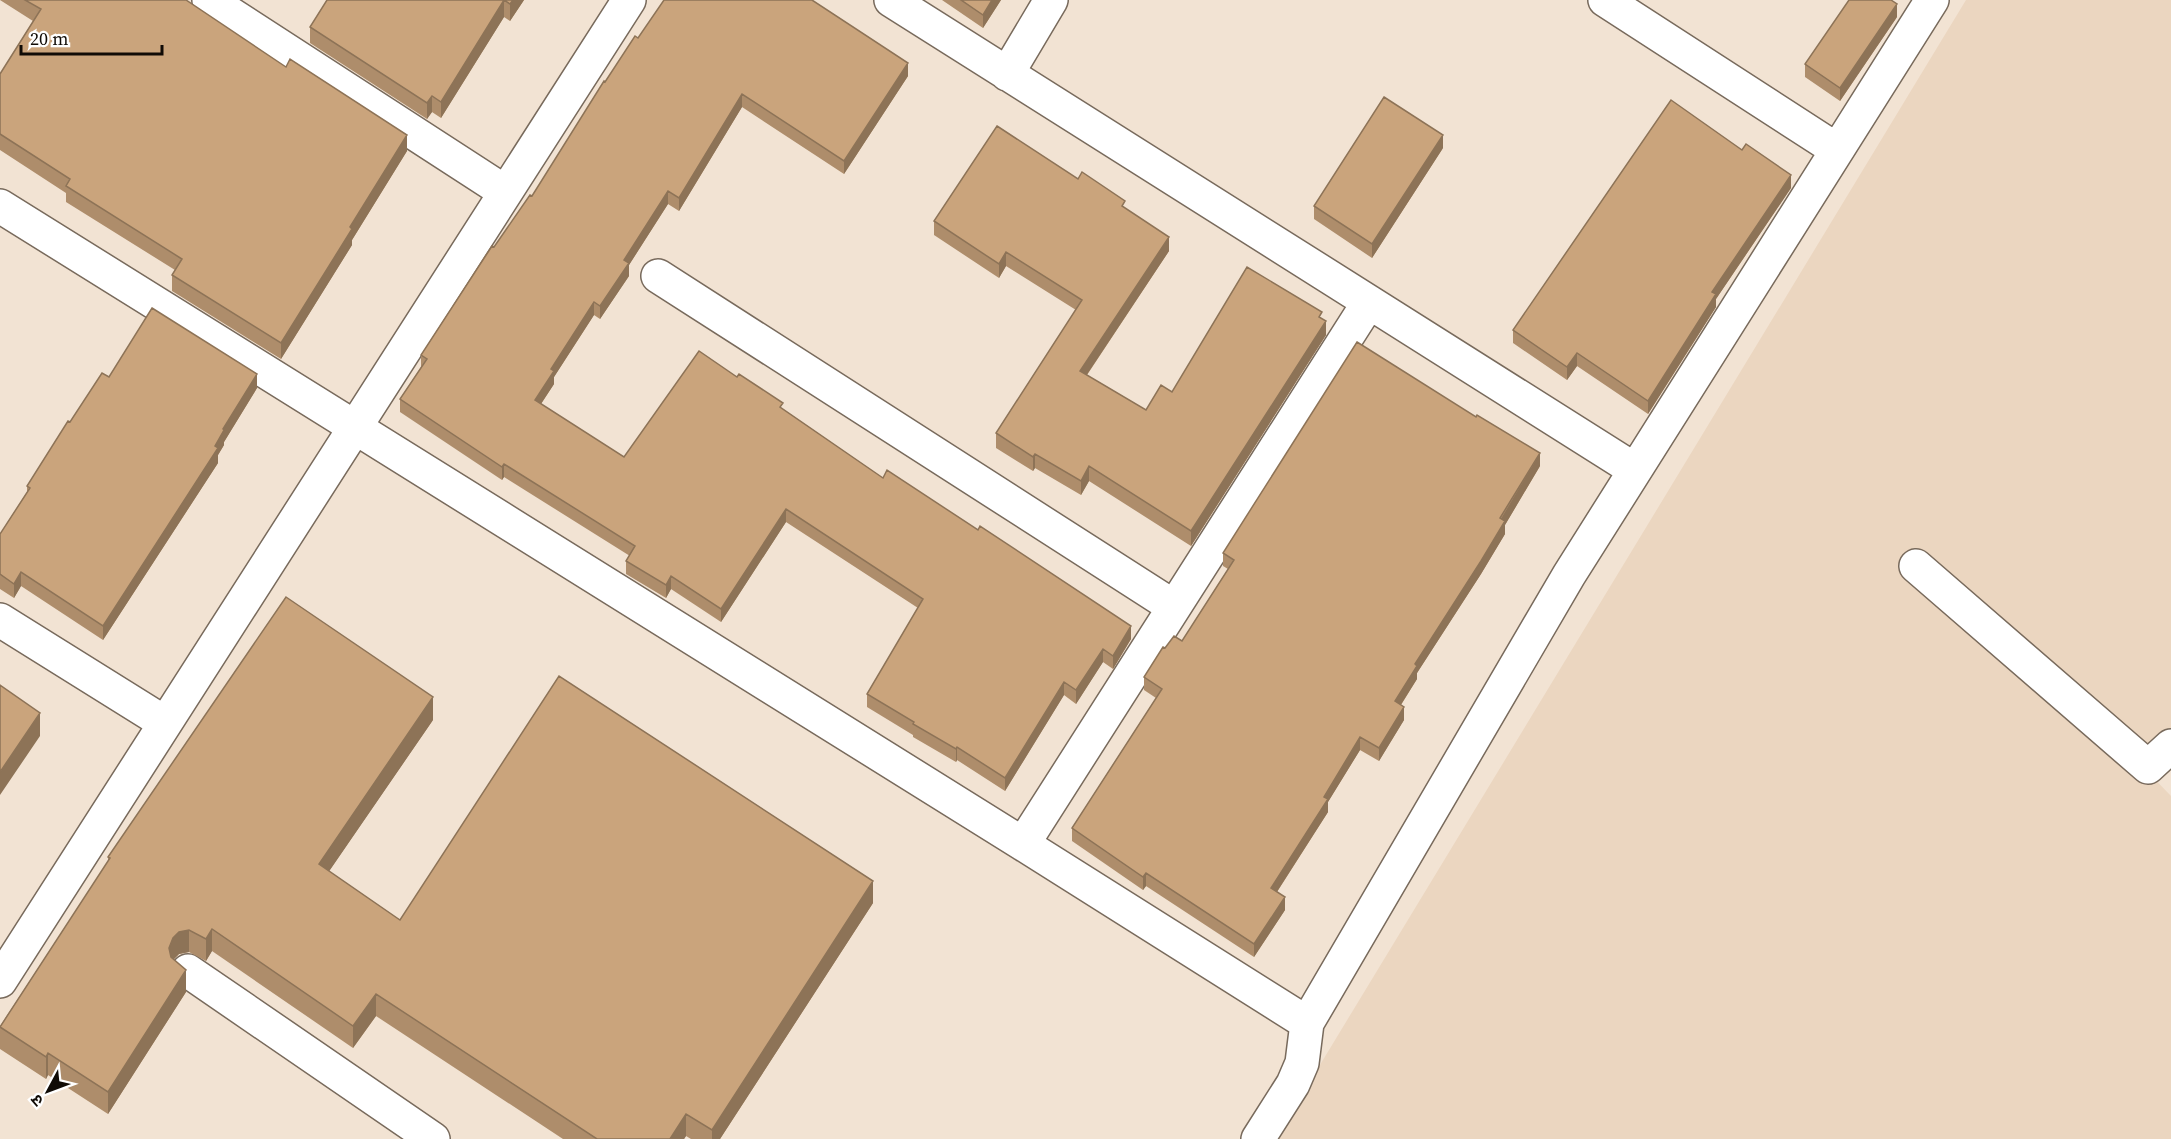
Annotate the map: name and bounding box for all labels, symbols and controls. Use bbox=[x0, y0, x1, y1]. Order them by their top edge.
scale bar bbox=[21, 18, 162, 56]
text: 20 m bbox=[30, 26, 68, 51]
north arrow bbox=[18, 1061, 78, 1121]
text: उ bbox=[25, 1090, 48, 1112]

